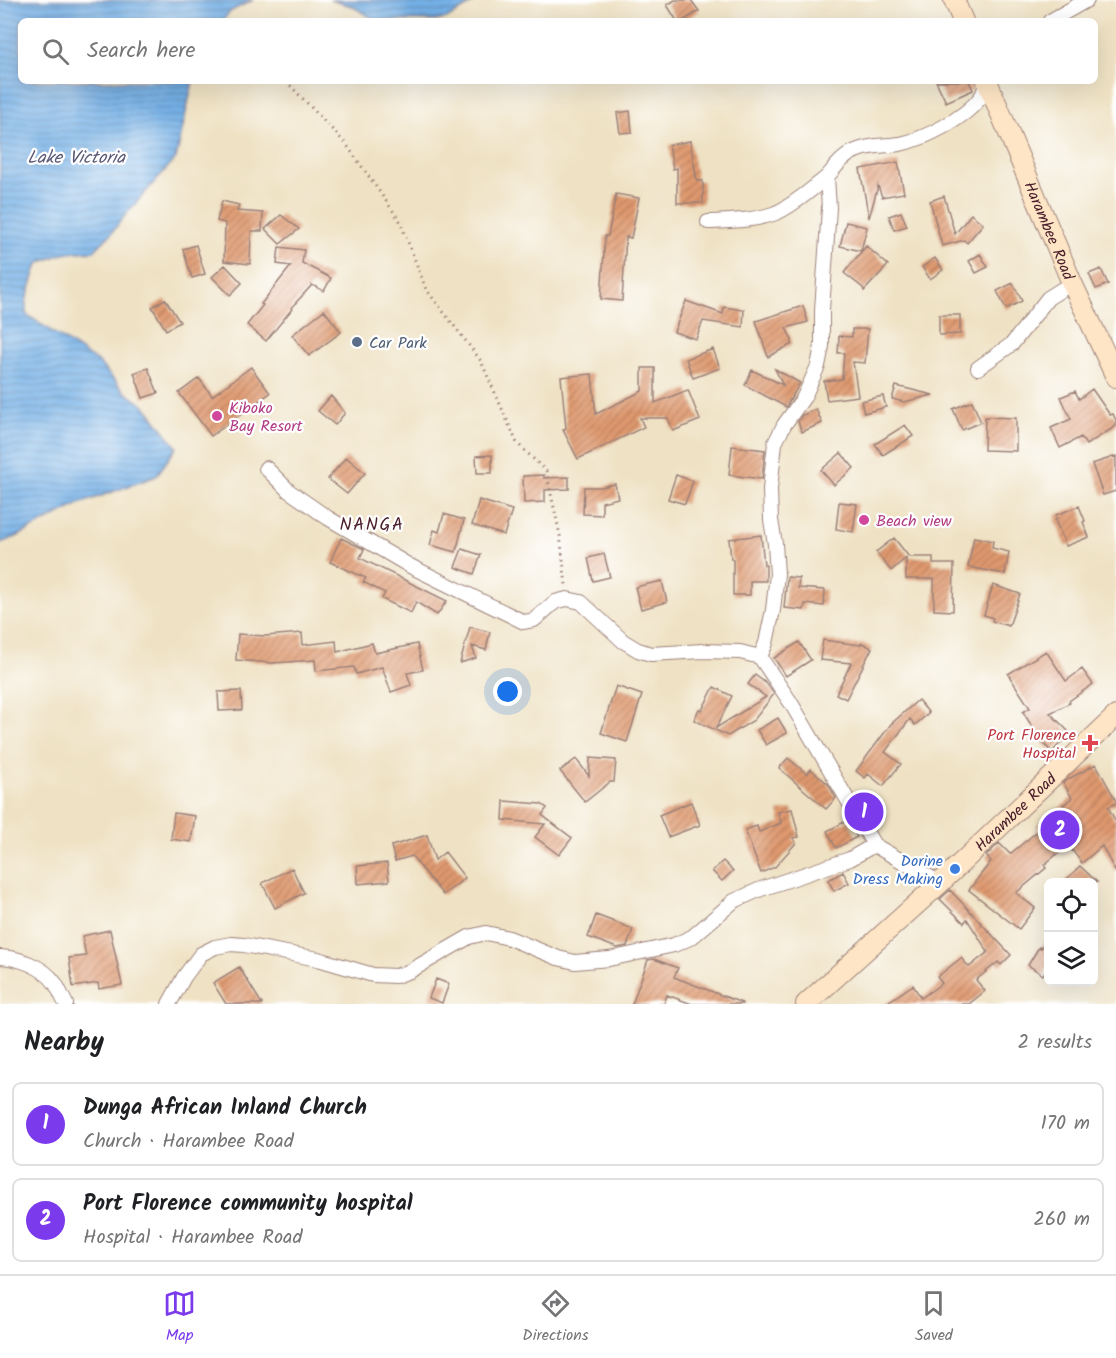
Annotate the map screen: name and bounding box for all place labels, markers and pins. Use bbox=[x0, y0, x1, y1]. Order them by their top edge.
place label: Car Park bbox=[369, 331, 427, 356]
marker: Car Park bbox=[350, 335, 364, 349]
place label: Kiboko Bay Resort bbox=[229, 396, 304, 439]
marker: Kiboko Bay Resort bbox=[210, 409, 224, 423]
place label: Beach view bbox=[876, 509, 952, 534]
marker: Beach view bbox=[857, 513, 871, 527]
place label: Port Florence Hospital bbox=[987, 723, 1076, 766]
marker: Port Florence Hospital bbox=[1081, 734, 1099, 752]
pin: 1 bbox=[844, 790, 884, 834]
pin: 2 bbox=[1040, 808, 1080, 852]
place label: Dorine Dress Making bbox=[853, 849, 943, 892]
marker: Dorine Dress Making bbox=[948, 862, 962, 876]

